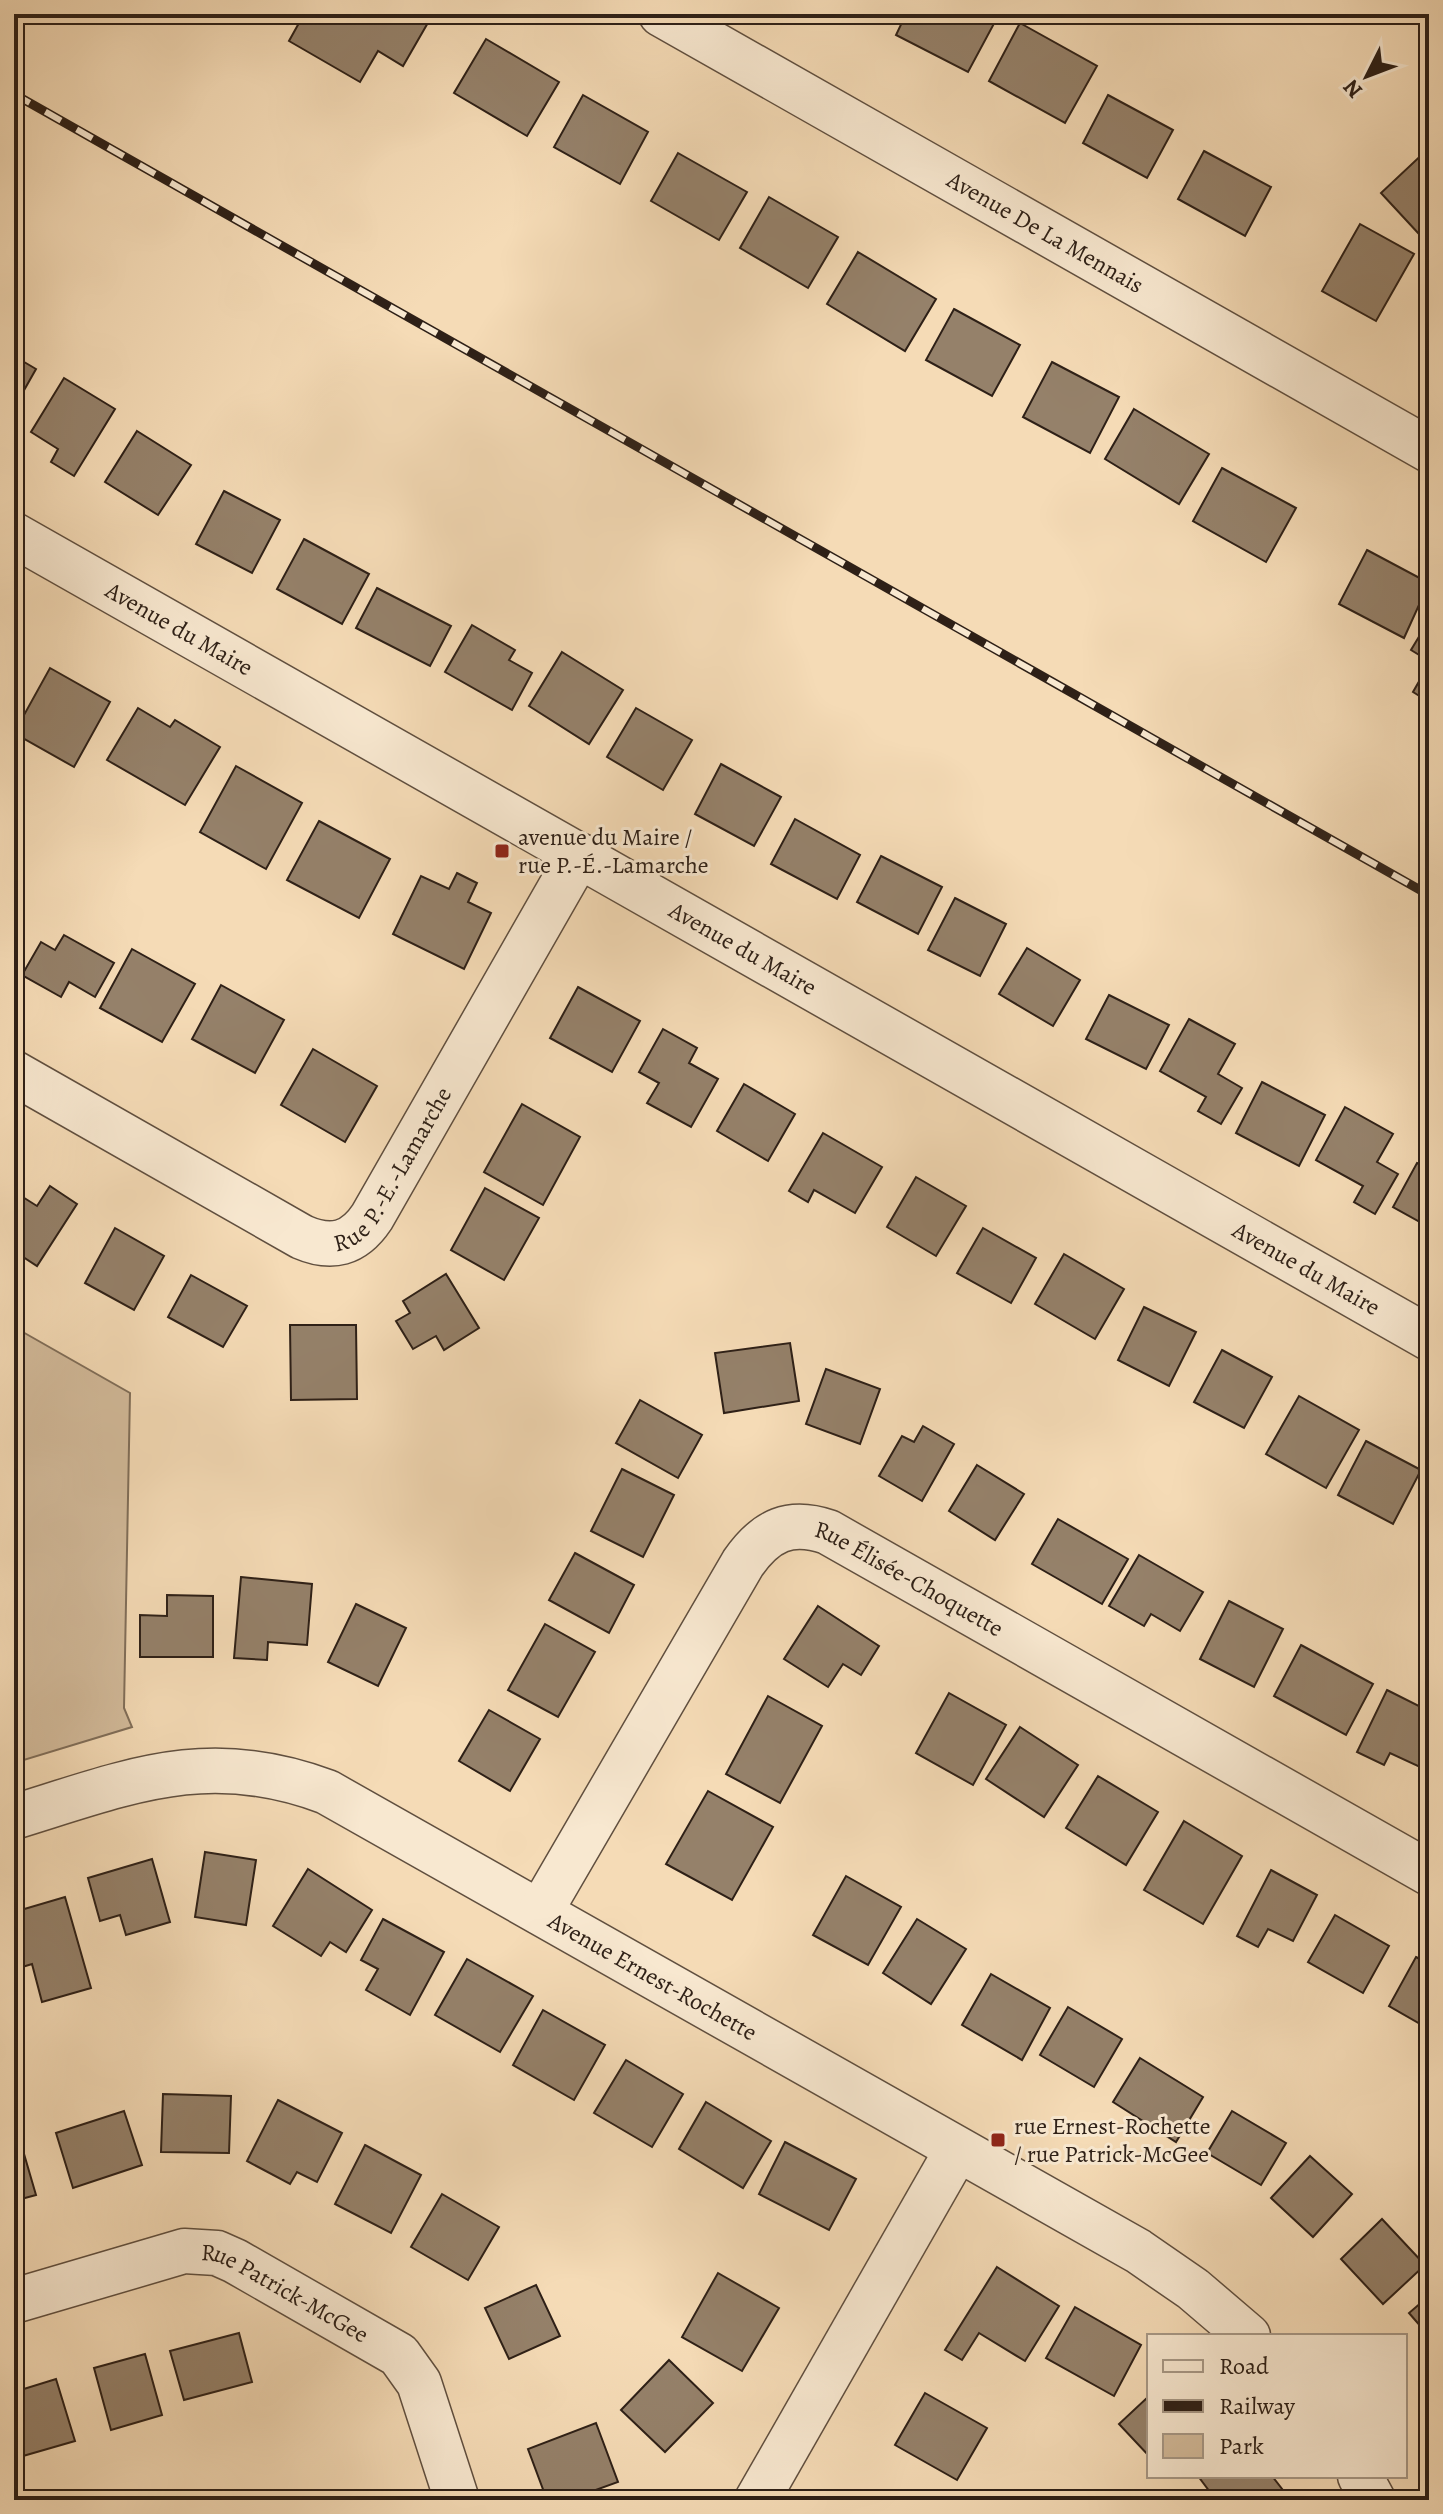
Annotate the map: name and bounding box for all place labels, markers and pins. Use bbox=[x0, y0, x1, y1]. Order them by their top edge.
place label: avenue du Maire / rue P.-É.-Lamarche bbox=[518, 821, 709, 881]
marker: avenue du Maire / rue P.-É.-Lamarche bbox=[493, 842, 511, 860]
place label: rue Ernest-Rochette / rue Patrick-McGee bbox=[1014, 2110, 1210, 2170]
marker: rue Ernest-Rochette / rue Patrick-McGee bbox=[989, 2131, 1007, 2149]

